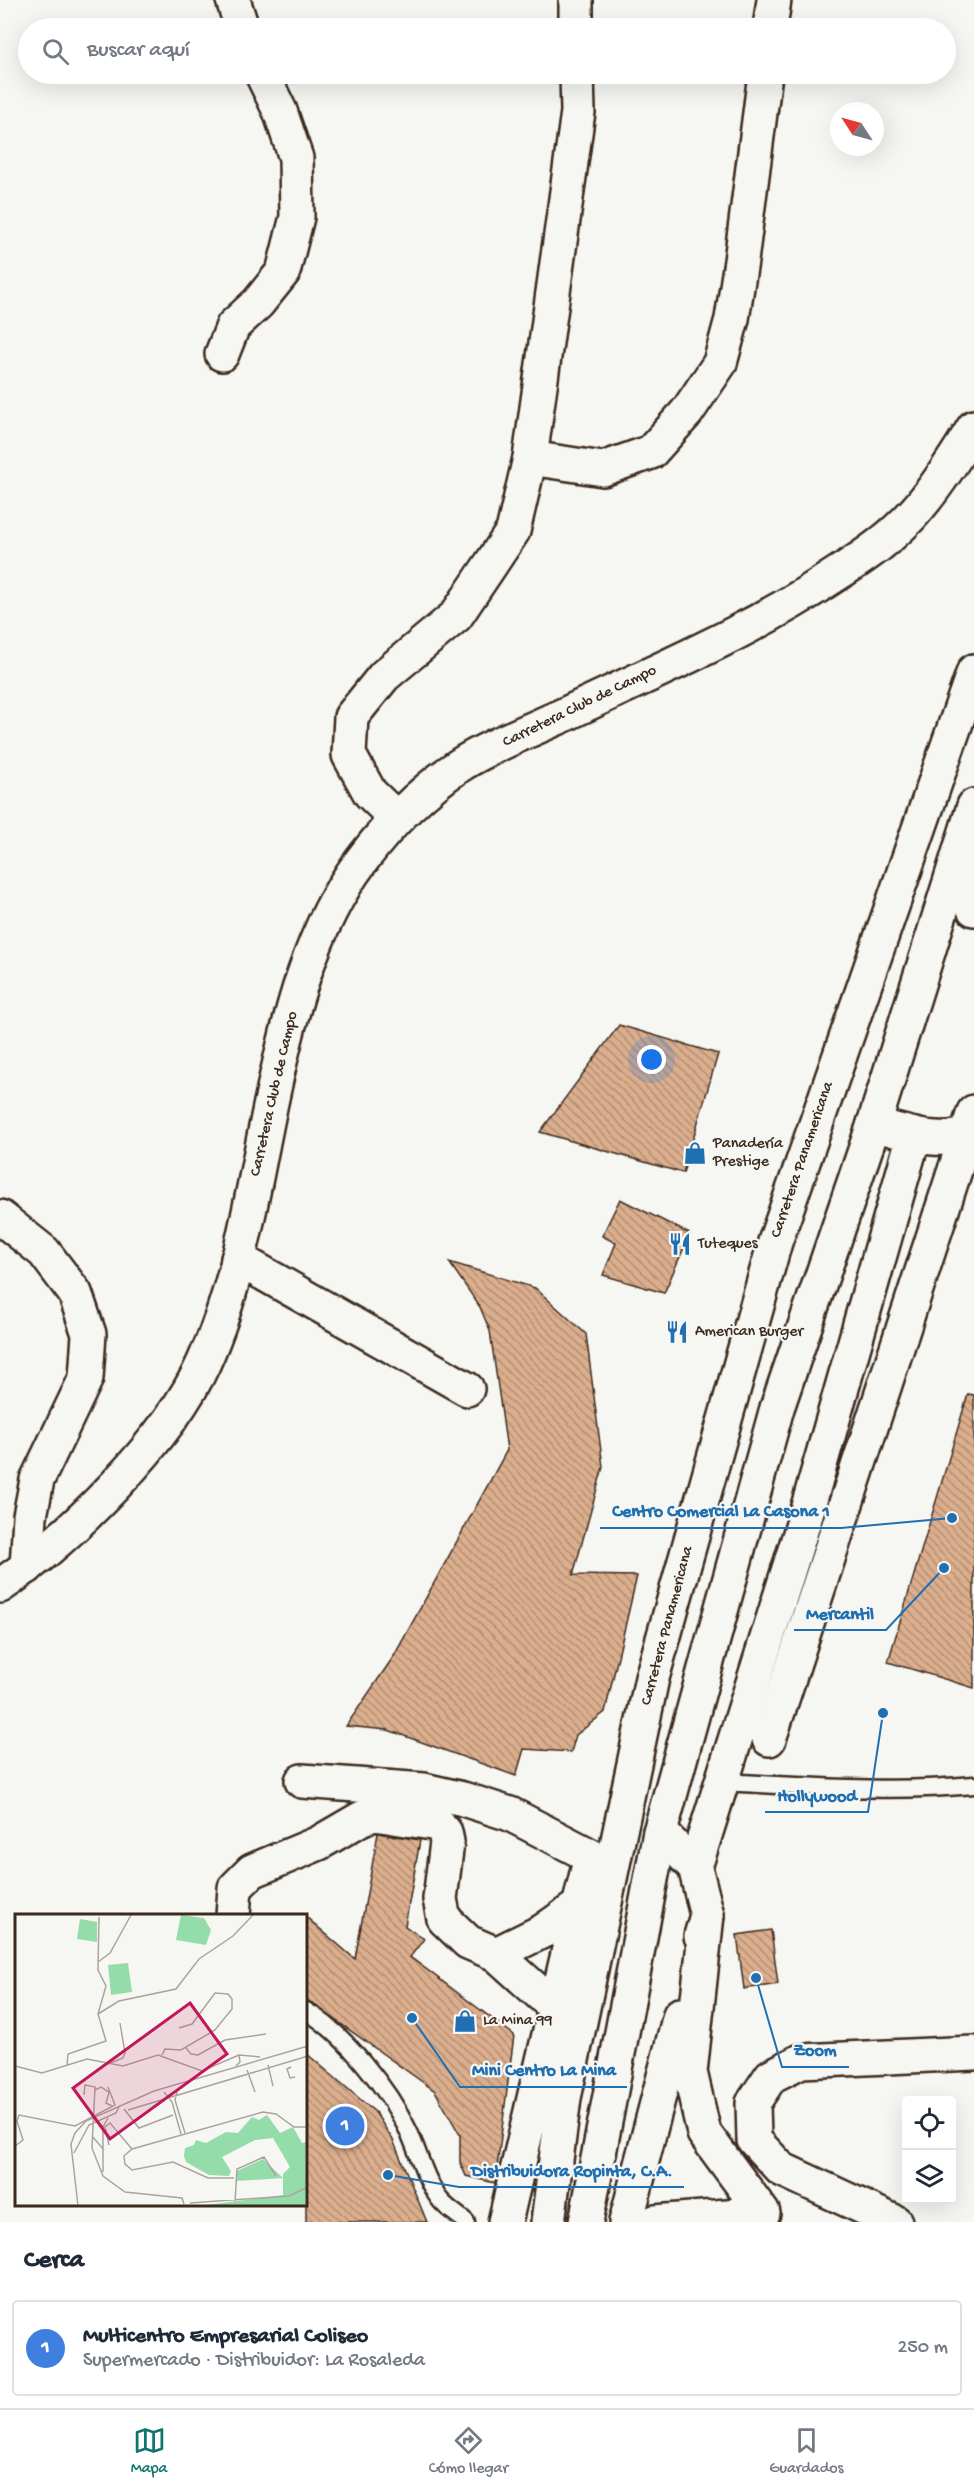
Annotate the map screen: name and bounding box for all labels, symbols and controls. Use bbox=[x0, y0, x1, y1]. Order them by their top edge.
search box bbox=[18, 18, 956, 84]
icon: search bbox=[39, 35, 72, 68]
text: Buscar aquí bbox=[87, 38, 190, 64]
north arrow bbox=[830, 102, 884, 156]
street label: Carretera Club de Campo bbox=[500, 661, 660, 753]
street label: Carretera Club de Campo bbox=[247, 1010, 303, 1178]
your location bbox=[637, 1045, 666, 1074]
street label: Carretera Panamericana bbox=[767, 1078, 839, 1241]
place label: Panadería Prestige bbox=[712, 1135, 784, 1172]
shop icon: Panadería Prestige bbox=[682, 1140, 708, 1166]
restaurant icon: Tuteques bbox=[667, 1231, 693, 1257]
place label: Tuteques bbox=[697, 1235, 759, 1254]
restaurant icon: American Burger bbox=[664, 1319, 690, 1345]
place label: American Burger bbox=[695, 1323, 805, 1342]
callout: Centro Comercial La Casona 1 bbox=[600, 1492, 841, 1528]
text: Centro Comercial La Casona 1 bbox=[611, 1502, 830, 1523]
street label: Carretera Panamericana bbox=[638, 1543, 699, 1708]
callout: Mercantil bbox=[794, 1594, 886, 1630]
text: Mercantil bbox=[806, 1605, 874, 1626]
callout: Hollywood bbox=[765, 1776, 868, 1812]
text: Hollywood bbox=[777, 1787, 859, 1808]
inset map bbox=[15, 1914, 308, 2207]
shop icon: La Mina 99 bbox=[452, 2008, 478, 2034]
place label: La Mina 99 bbox=[483, 2012, 552, 2031]
callout: Zoom bbox=[782, 2031, 849, 2067]
text: Zoom bbox=[793, 2041, 837, 2062]
callout: Mini Centro La Mina bbox=[460, 2051, 627, 2087]
text: Mini Centro La Mina bbox=[472, 2061, 617, 2082]
map controls bbox=[902, 2096, 956, 2204]
button: locate bbox=[902, 2096, 956, 2150]
pin: 1 bbox=[326, 2104, 364, 2148]
button: layers bbox=[902, 2150, 956, 2204]
callout: Distribuidora Ropinta, C.A. bbox=[459, 2151, 684, 2187]
text: Distribuidora Ropinta, C.A. bbox=[469, 2162, 673, 2183]
text: Cerca bbox=[24, 2246, 84, 2277]
text: Multicentro Empresarial Coliseo bbox=[83, 2324, 368, 2350]
text: 1 bbox=[41, 2337, 50, 2360]
text: 250 m bbox=[897, 2337, 948, 2360]
text: Supermercado · Distribuidor: La Rosaleda bbox=[83, 2350, 425, 2373]
tab: Mapa bbox=[131, 2424, 167, 2479]
tab: Cómo llegar bbox=[429, 2424, 508, 2479]
tab: Guardados bbox=[769, 2424, 843, 2479]

